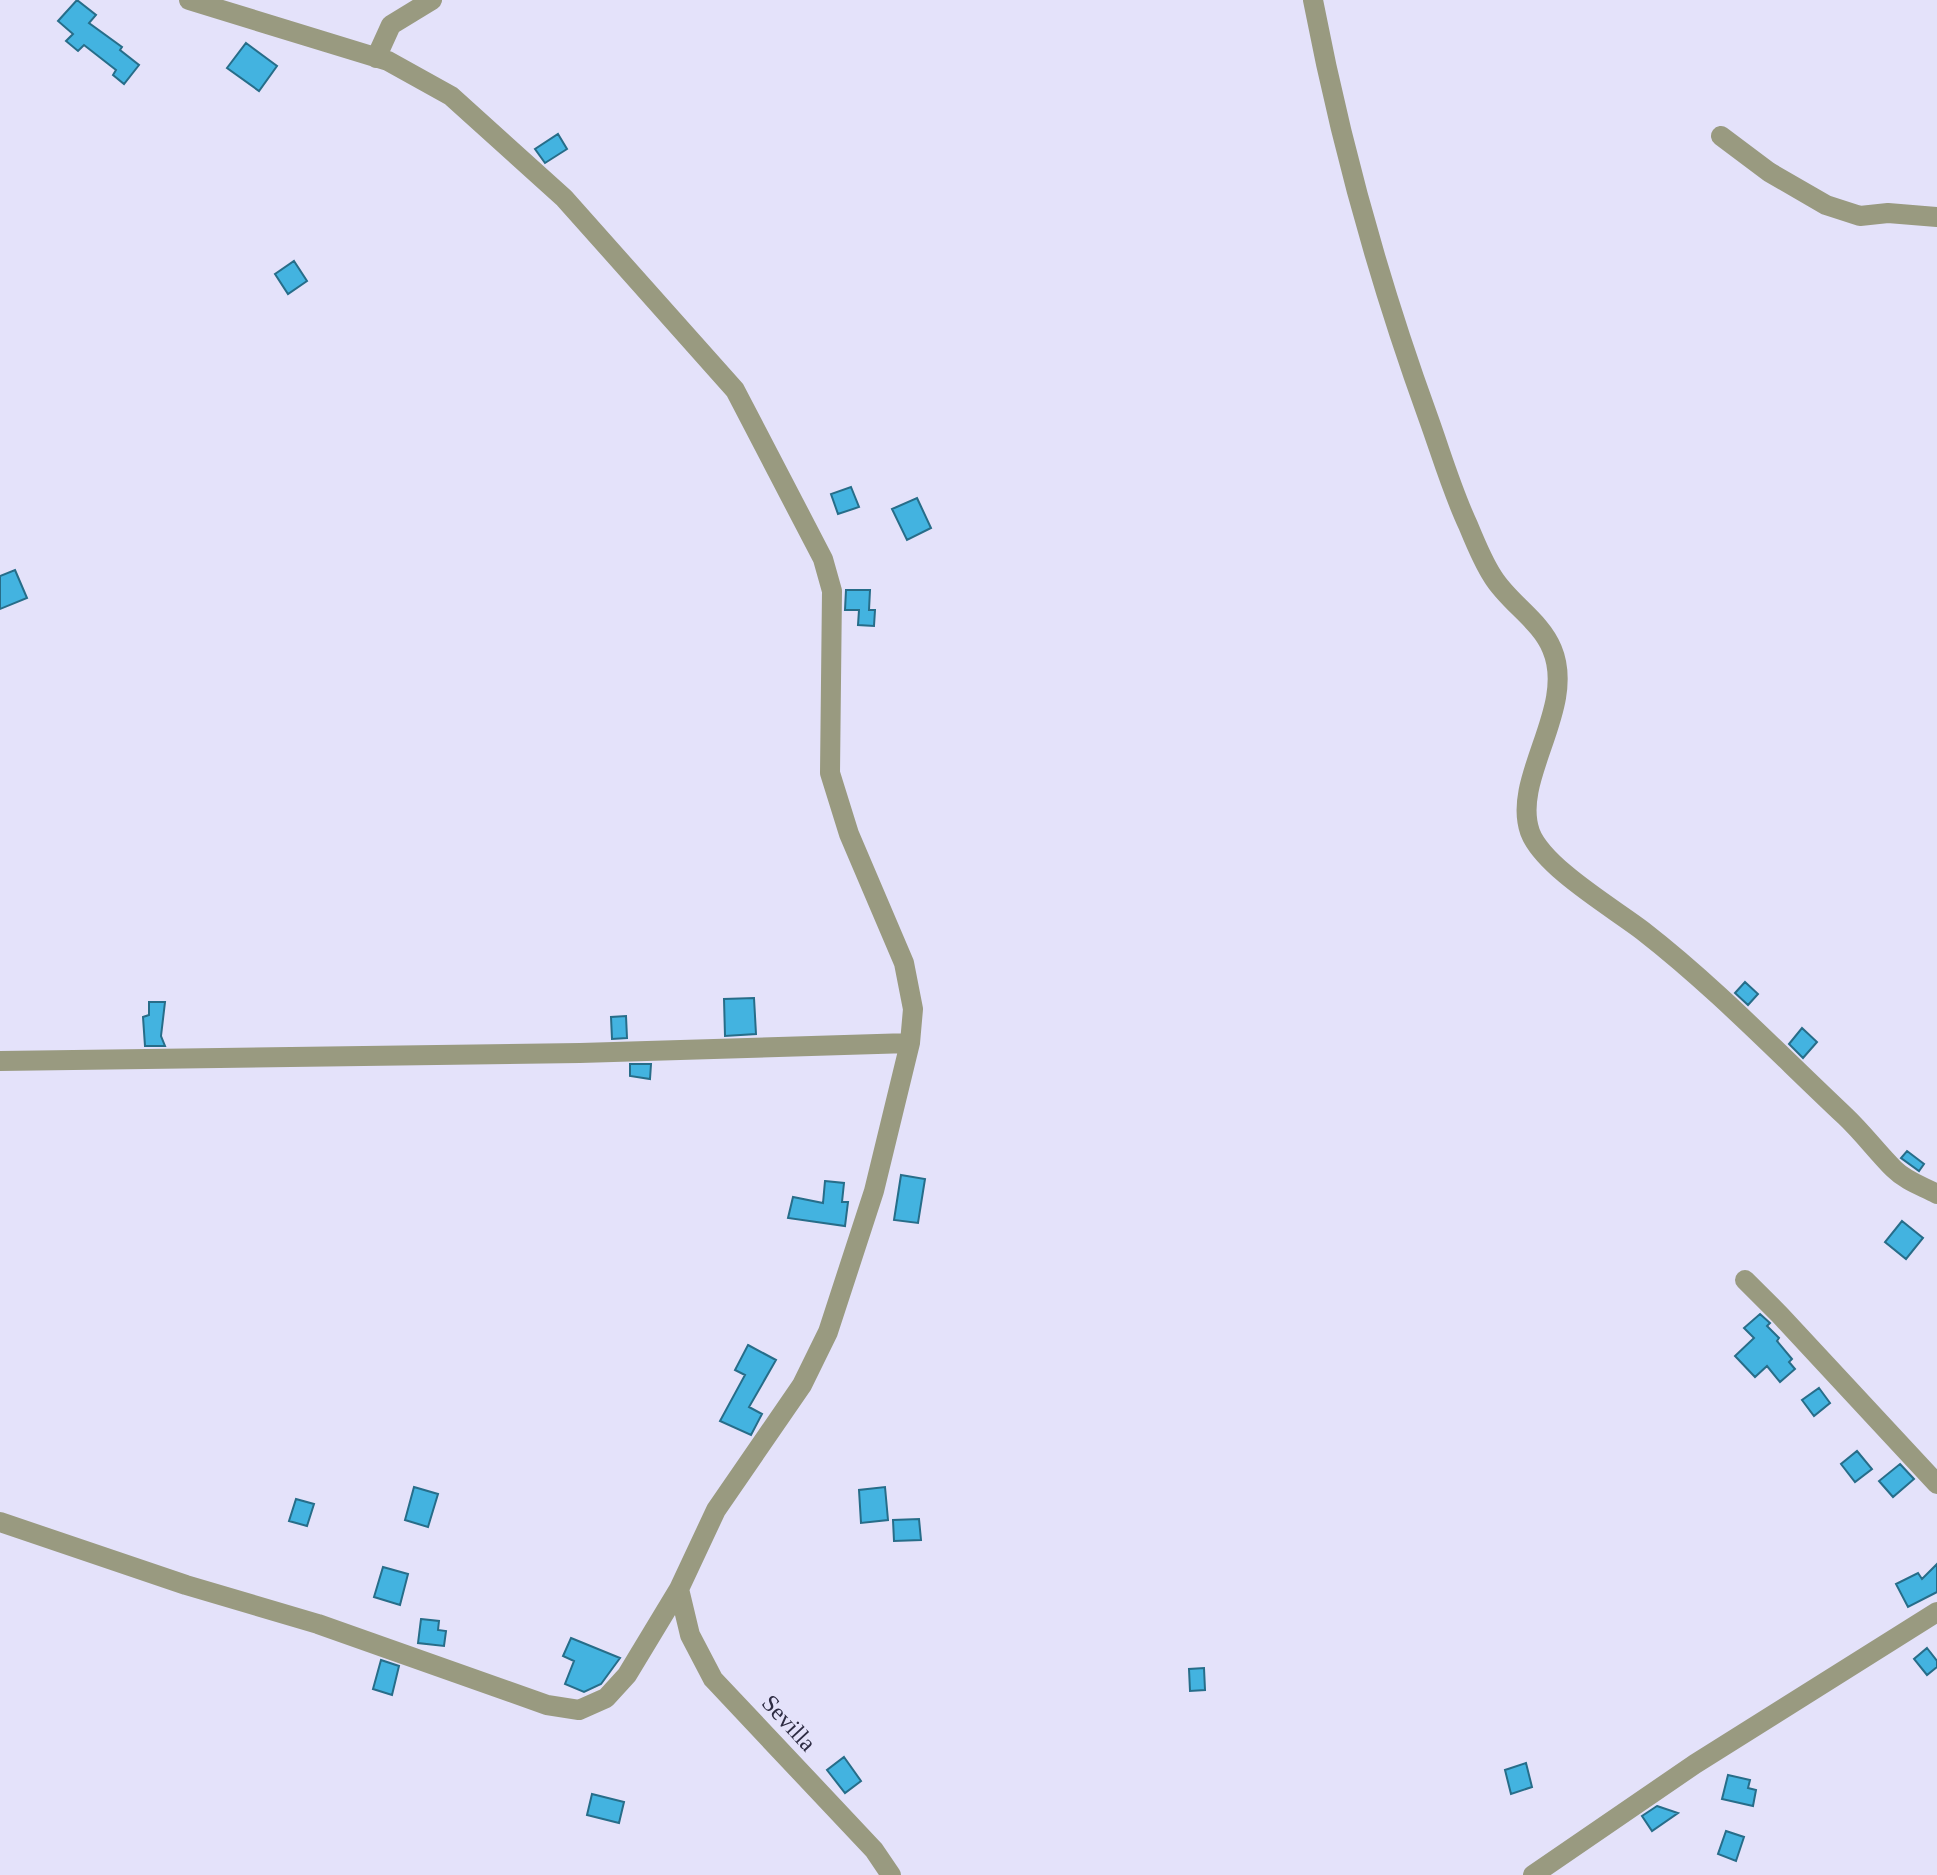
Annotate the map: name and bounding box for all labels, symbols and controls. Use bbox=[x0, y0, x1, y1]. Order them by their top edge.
street label: Sevilla bbox=[757, 1690, 821, 1756]

